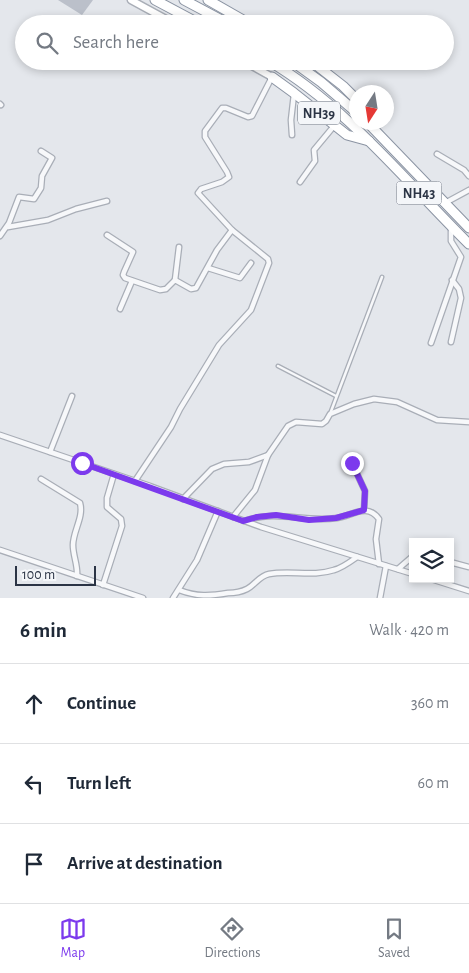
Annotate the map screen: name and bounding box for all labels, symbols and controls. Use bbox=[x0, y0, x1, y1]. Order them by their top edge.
search box bbox=[15, 15, 454, 70]
icon: search bbox=[33, 29, 61, 57]
text: Search here bbox=[73, 33, 159, 52]
north arrow bbox=[349, 85, 394, 130]
road number: NH39 bbox=[298, 102, 340, 125]
road number: NH43 bbox=[396, 182, 442, 204]
route start bbox=[71, 452, 94, 475]
route end bbox=[341, 452, 364, 475]
map controls bbox=[409, 538, 454, 583]
button: layers bbox=[409, 538, 454, 583]
scale bar bbox=[15, 563, 96, 586]
text: 100 m bbox=[22, 568, 55, 582]
text: 6 min bbox=[20, 620, 67, 641]
text: Walk · 420 m bbox=[369, 622, 449, 638]
icon: ahead bbox=[20, 690, 48, 718]
text: Continue bbox=[67, 694, 136, 713]
text: 360 m bbox=[411, 695, 449, 711]
icon: left bbox=[20, 770, 48, 798]
text: Turn left bbox=[67, 774, 131, 793]
text: 60 m bbox=[418, 775, 449, 791]
icon: arrive bbox=[20, 850, 48, 878]
text: Arrive at destination bbox=[67, 854, 223, 873]
tab: Map bbox=[59, 915, 87, 962]
tab: Directions bbox=[205, 915, 260, 962]
tab: Saved bbox=[378, 915, 410, 962]

